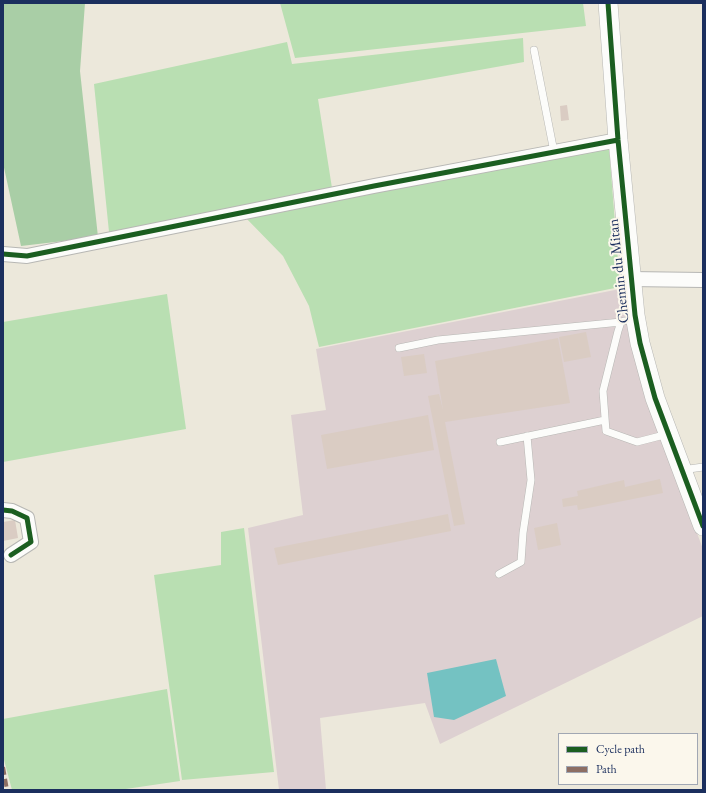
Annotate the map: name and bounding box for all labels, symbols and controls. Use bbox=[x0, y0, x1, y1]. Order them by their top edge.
street label: Chemin du Mitan bbox=[605, 218, 633, 324]
legend bbox=[558, 733, 698, 785]
text: Cycle path bbox=[596, 741, 645, 757]
text: Path bbox=[596, 761, 617, 777]

